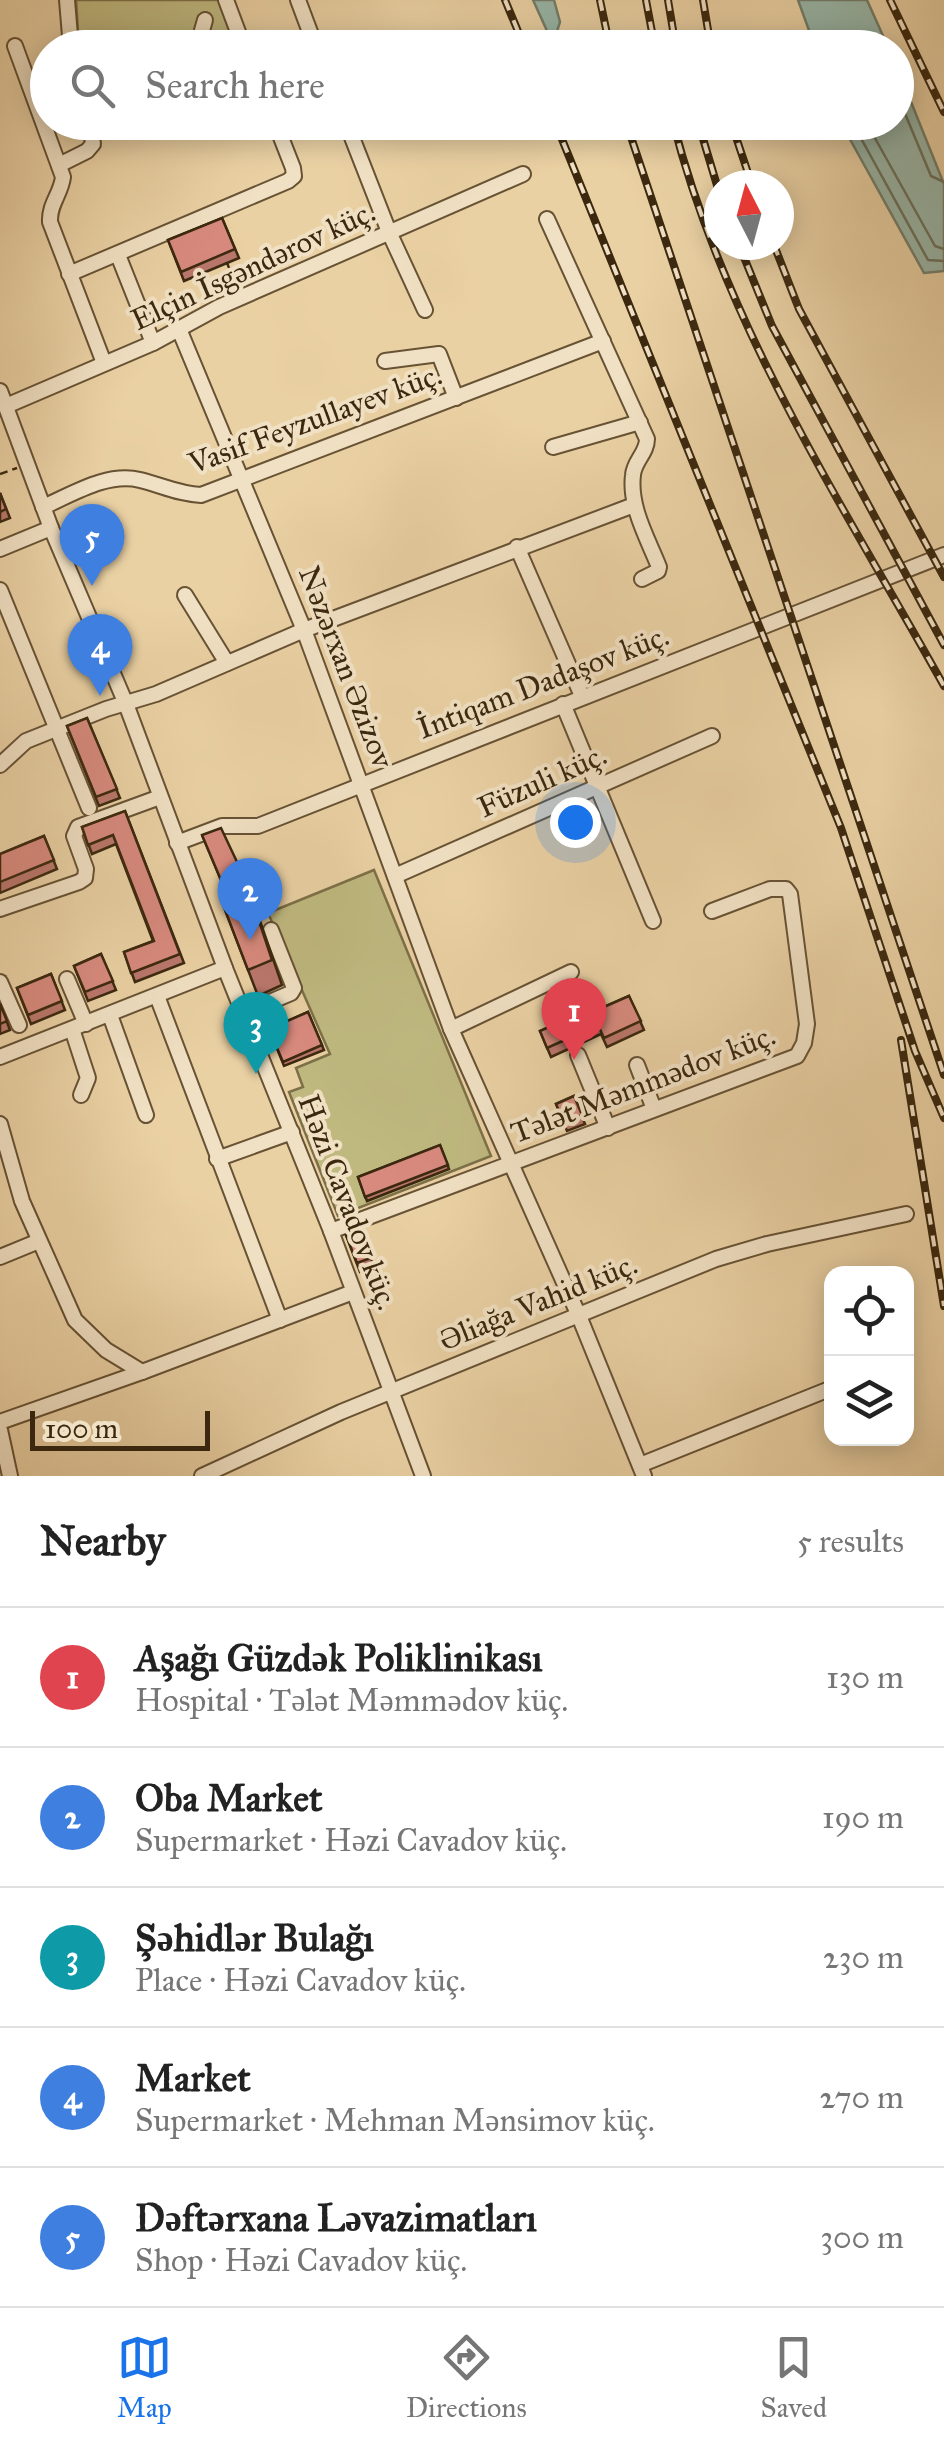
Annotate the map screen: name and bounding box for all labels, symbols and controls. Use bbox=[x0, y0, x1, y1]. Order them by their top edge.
search box bbox=[30, 30, 914, 140]
icon: search bbox=[65, 58, 120, 113]
text: Search here bbox=[145, 62, 325, 108]
north arrow bbox=[704, 170, 794, 260]
street label: Elçin İsgəndərov küç. bbox=[125, 194, 381, 338]
street label: Vasif Feyzullayev küç. bbox=[183, 357, 446, 482]
pin: 5 bbox=[59, 504, 124, 586]
street label: Nəzərxan Əzizov bbox=[291, 561, 402, 774]
pin: 4 bbox=[68, 614, 132, 696]
street label: İntiqam Dadaşov küç. bbox=[412, 617, 674, 747]
street label: Füzuli küç. bbox=[472, 737, 612, 825]
your location bbox=[550, 797, 601, 848]
pin: 2 bbox=[218, 858, 282, 940]
pin: 1 bbox=[542, 978, 606, 1060]
pin: 3 bbox=[224, 992, 288, 1074]
street label: Tələt Məmmədov küç. bbox=[506, 1017, 780, 1151]
street label: Həzi Cavadov küç. bbox=[290, 1089, 406, 1315]
street label: Əliağa Vahid küç. bbox=[434, 1246, 642, 1358]
map controls bbox=[824, 1266, 914, 1446]
button: locate bbox=[824, 1266, 914, 1356]
button: layers bbox=[824, 1356, 914, 1446]
scale bar bbox=[30, 1406, 210, 1450]
text: 100 m bbox=[45, 1411, 118, 1446]
text: Nearby bbox=[40, 1515, 165, 1567]
text: 5 results bbox=[797, 1522, 904, 1561]
text: Aşağı Güzdək Poliklinikası bbox=[135, 1635, 542, 1681]
text: 1 bbox=[66, 1658, 79, 1697]
text: 130 m bbox=[826, 1658, 904, 1697]
text: Hospital · Tələt Məmmədov küç. bbox=[135, 1681, 568, 1720]
text: Oba Market bbox=[135, 1775, 322, 1821]
text: 2 bbox=[65, 1798, 80, 1837]
text: 190 m bbox=[822, 1798, 904, 1837]
text: Supermarket · Həzi Cavadov küç. bbox=[135, 1821, 567, 1860]
text: Şəhidlər Bulağı bbox=[135, 1915, 374, 1961]
text: 3 bbox=[66, 1938, 79, 1977]
text: 230 m bbox=[823, 1938, 904, 1977]
text: Place · Həzi Cavadov küç. bbox=[135, 1961, 466, 2000]
text: Market bbox=[135, 2055, 251, 2101]
text: 4 bbox=[64, 2078, 81, 2117]
text: 270 m bbox=[820, 2078, 904, 2117]
text: Supermarket · Mehman Mənsimov küç. bbox=[135, 2101, 655, 2140]
text: Dəftərxana Ləvazimatları bbox=[135, 2195, 537, 2241]
text: 5 bbox=[65, 2218, 80, 2257]
text: 300 m bbox=[820, 2218, 904, 2257]
text: Shop · Həzi Cavadov küç. bbox=[135, 2241, 467, 2280]
tab: Map bbox=[117, 2330, 172, 2425]
tab: Directions bbox=[406, 2330, 527, 2425]
tab: Saved bbox=[761, 2330, 827, 2425]

